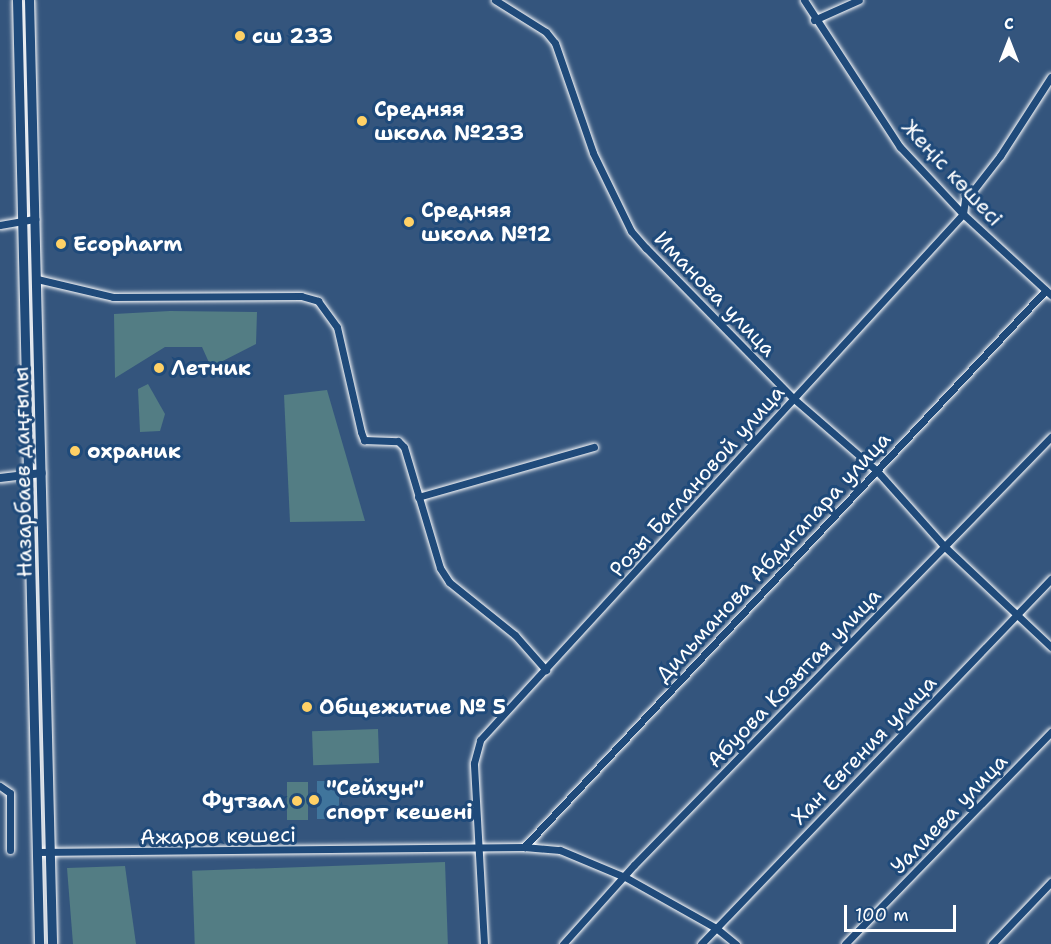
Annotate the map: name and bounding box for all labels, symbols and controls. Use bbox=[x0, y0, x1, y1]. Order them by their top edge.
north arrow bbox=[979, 12, 1039, 72]
text: С bbox=[1004, 13, 1014, 34]
place label: сш 233 bbox=[252, 23, 333, 49]
marker: сш 233 bbox=[233, 29, 247, 43]
place label: Средняя школа №233 bbox=[374, 96, 524, 146]
marker: Средняя школа №233 bbox=[355, 114, 369, 128]
street label: Жеңіс көшесі bbox=[896, 115, 1008, 231]
place label: Средняя школа №12 bbox=[421, 197, 551, 247]
marker: Средняя школа №12 bbox=[402, 215, 416, 229]
street label: Иманова улица bbox=[649, 226, 781, 362]
place label: Ecopharm bbox=[73, 231, 182, 257]
marker: Ecopharm bbox=[54, 237, 68, 251]
place label: Летник bbox=[171, 355, 251, 381]
marker: Летник bbox=[152, 361, 166, 375]
street label: Назарбаев даңғылы bbox=[9, 366, 37, 578]
street label: Розы Баглановой улица bbox=[604, 380, 790, 582]
street label: Дильманова Абдигапара улица bbox=[650, 427, 896, 687]
place label: охраник bbox=[87, 438, 181, 464]
marker: охраник bbox=[68, 444, 82, 458]
street label: Абуова Козытая улица bbox=[702, 583, 886, 773]
street label: Хан Евгения улица bbox=[786, 670, 942, 830]
place label: Общежитие № 5 bbox=[319, 694, 506, 720]
marker: Общежитие № 5 bbox=[300, 700, 314, 714]
street label: Уалиева улица bbox=[885, 749, 1013, 879]
place label: "Сейхун" спорт кешені bbox=[326, 775, 473, 825]
place label: Футзал bbox=[202, 788, 285, 814]
marker: "Сейхун" спорт кешені bbox=[307, 793, 321, 807]
marker: Футзал bbox=[290, 794, 304, 808]
street label: Ажаров көшесі bbox=[140, 822, 296, 850]
scale bar bbox=[847, 893, 960, 931]
text: 100 m bbox=[855, 903, 909, 927]

